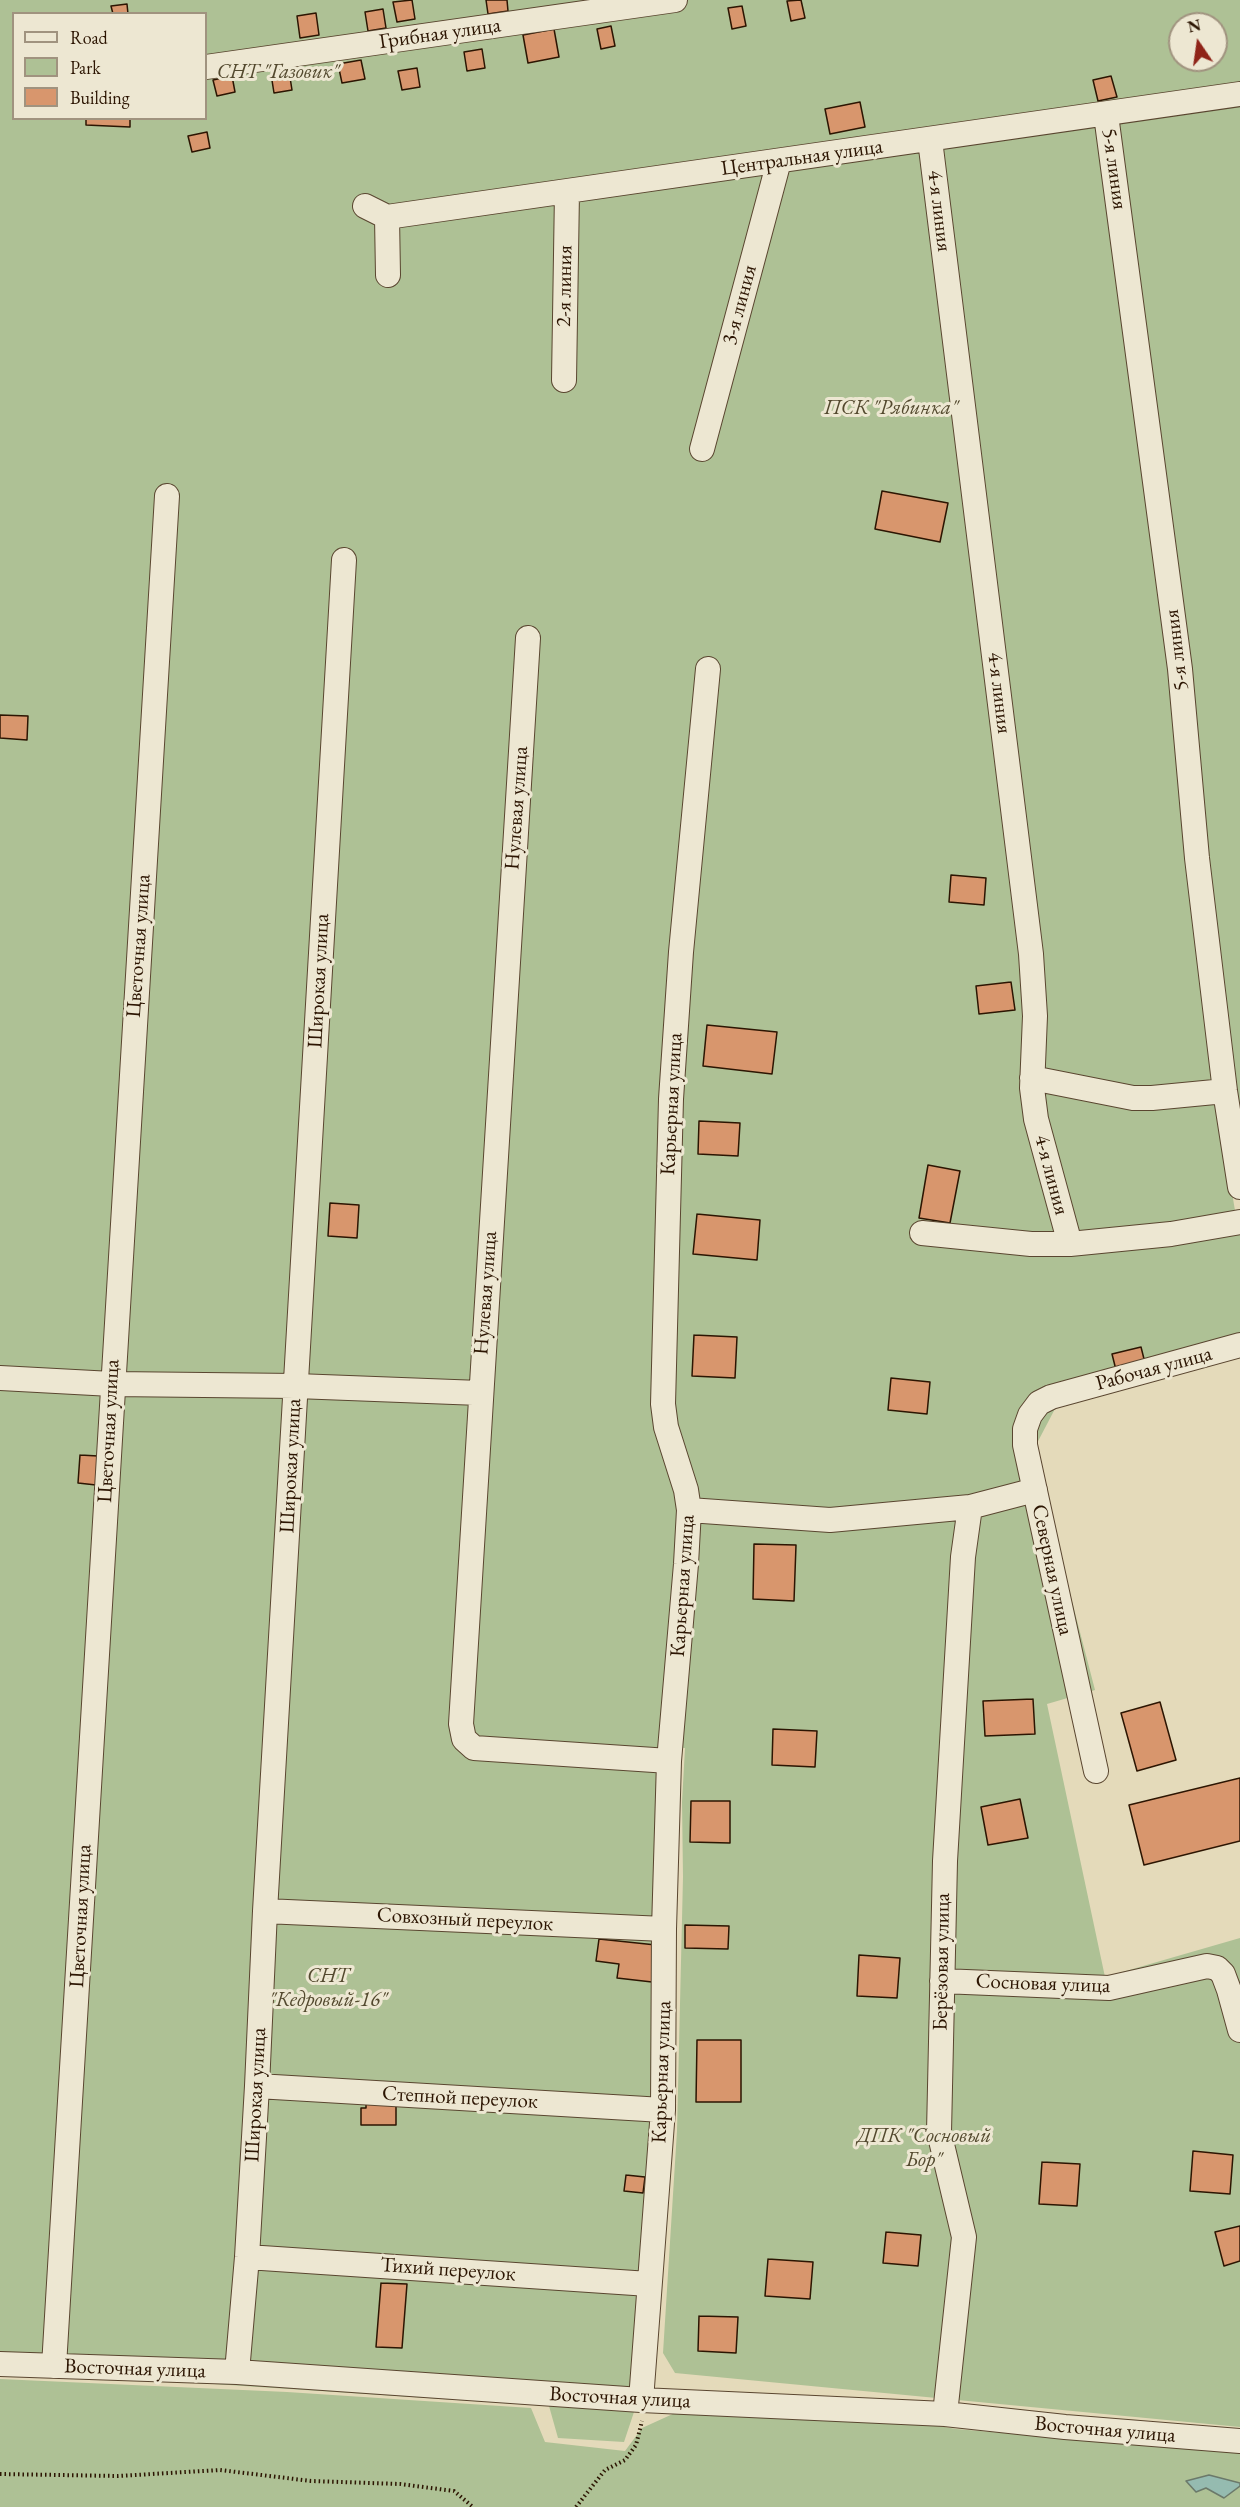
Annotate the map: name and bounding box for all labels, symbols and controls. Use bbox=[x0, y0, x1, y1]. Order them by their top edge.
legend bbox=[12, 12, 207, 120]
north arrow bbox=[1168, 12, 1228, 72]
street label: Грибная улица bbox=[378, 13, 502, 55]
text: N bbox=[1186, 14, 1203, 38]
text: Road bbox=[70, 26, 108, 49]
text: Park bbox=[70, 56, 101, 79]
park label: СНТ "Газовик" bbox=[217, 59, 339, 85]
text: Building bbox=[70, 86, 130, 109]
street label: 5-я линия bbox=[1096, 127, 1132, 211]
street label: Центральная улица bbox=[719, 134, 885, 182]
street label: 4-я линия bbox=[921, 169, 957, 253]
street label: 2-я линия bbox=[552, 245, 578, 327]
street label: 3-я линия bbox=[717, 262, 763, 348]
park label: ПСК "Рябинка" bbox=[824, 395, 958, 421]
street label: 5-я линия bbox=[1159, 608, 1195, 692]
street label: 4-я линия bbox=[981, 651, 1017, 735]
street label: Нулевая улица bbox=[500, 745, 534, 871]
street label: Цветочная улица bbox=[121, 873, 157, 1019]
street label: Широкая улица bbox=[303, 913, 335, 1049]
street label: Карьерная улица bbox=[656, 1032, 688, 1176]
street label: 4-я линия bbox=[1028, 1132, 1074, 1218]
street label: Нулевая улица bbox=[469, 1230, 503, 1356]
street label: Рабочая улица bbox=[1093, 1341, 1215, 1397]
street label: Цветочная улица bbox=[93, 1359, 125, 1503]
street label: Широкая улица bbox=[275, 1398, 307, 1534]
street label: Северная улица bbox=[1026, 1502, 1078, 1638]
street label: Карьерная улица bbox=[665, 1514, 701, 1658]
street label: Цветочная улица bbox=[65, 1844, 97, 1988]
street label: Берёзовая улица bbox=[928, 1893, 956, 2031]
street label: Совхозный переулок bbox=[376, 1903, 554, 1937]
park label: СНТ "Кедровый-16" bbox=[269, 1963, 387, 2013]
street label: Сосновая улица bbox=[975, 1969, 1111, 1999]
street label: Карьерная улица bbox=[647, 2000, 677, 2144]
street label: Широкая улица bbox=[240, 2027, 272, 2163]
street label: Степной переулок bbox=[381, 2081, 539, 2115]
park label: ДПК "Сосновый Бор" bbox=[857, 2123, 991, 2173]
street label: Тихий переулок bbox=[380, 2253, 516, 2287]
street label: Восточная улица bbox=[64, 2354, 206, 2384]
street label: Восточная улица bbox=[549, 2382, 691, 2414]
street label: Восточная улица bbox=[1033, 2411, 1177, 2449]

